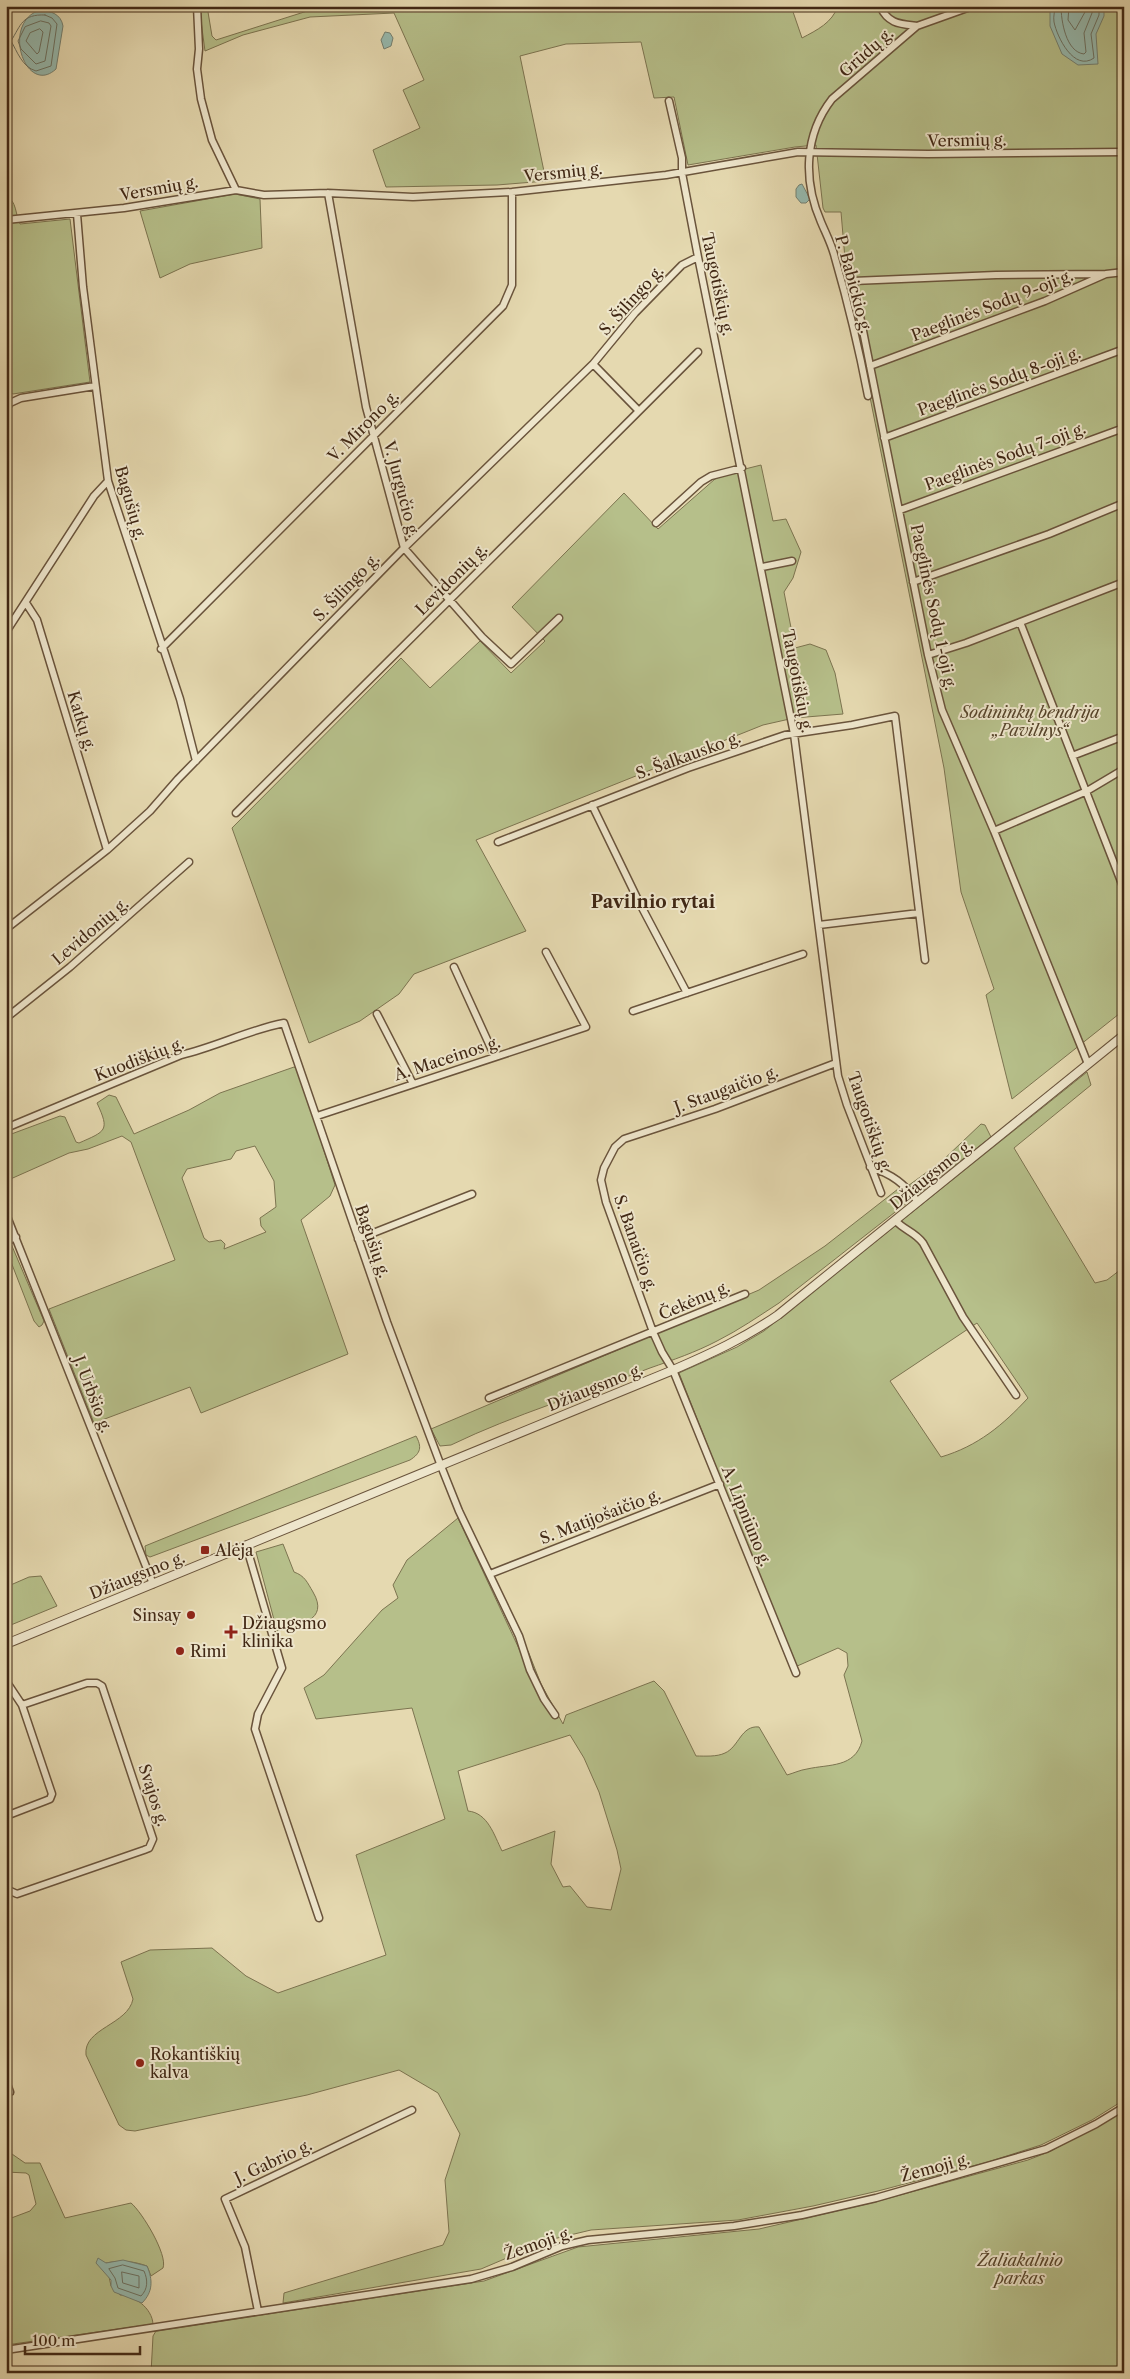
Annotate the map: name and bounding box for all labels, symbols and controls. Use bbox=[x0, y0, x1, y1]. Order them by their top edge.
street label: Grūdų g. bbox=[835, 23, 897, 81]
street label: Versmių g. bbox=[926, 129, 1007, 151]
street label: Versmių g. bbox=[522, 158, 603, 186]
street label: Versmių g. bbox=[117, 171, 200, 205]
street label: Taugotiškių g. bbox=[697, 231, 739, 337]
street label: P. Babickio g. bbox=[831, 233, 877, 335]
street label: S. Šilingo g. bbox=[594, 260, 668, 339]
street label: Paeglinės Sodų 9-oji g. bbox=[908, 265, 1076, 345]
street label: Paeglinės Sodų 8-oji g. bbox=[915, 342, 1083, 420]
street label: V. Mirono g. bbox=[322, 386, 403, 467]
street label: Paeglinės Sodų 7-oji g. bbox=[922, 418, 1088, 494]
street label: V. Jurgučio g. bbox=[379, 438, 424, 540]
street label: Bagušių g. bbox=[111, 464, 151, 542]
street label: Paeglinės Sodų 1-oji g. bbox=[907, 522, 961, 692]
street label: Levidonių g. bbox=[411, 539, 491, 619]
street label: S. Šilingo g. bbox=[308, 548, 383, 625]
street label: Taugotiškių g. bbox=[778, 628, 818, 734]
street label: Katkų g. bbox=[63, 688, 101, 754]
park label: Sodininkų bendrija „Pavilnys“ bbox=[960, 702, 1100, 740]
street label: S. Šalkausko g. bbox=[632, 726, 743, 783]
district label: Pavilnio rytai bbox=[591, 891, 716, 913]
street label: Levidonių g. bbox=[48, 893, 132, 969]
street label: A. Maceinos g. bbox=[390, 1031, 503, 1085]
street label: Kuodiškių g. bbox=[91, 1033, 187, 1085]
street label: J. Staugaičio g. bbox=[668, 1061, 781, 1118]
street label: Taugotiškių g. bbox=[843, 1069, 897, 1175]
street label: Džiaugsmo g. bbox=[885, 1134, 977, 1214]
street label: S. Banaičio g. bbox=[610, 1192, 662, 1294]
street label: Bagušių g. bbox=[351, 1202, 395, 1280]
street label: Čekėnų g. bbox=[655, 1275, 733, 1324]
street label: J. Urbšio g. bbox=[68, 1350, 117, 1435]
street label: Džiaugsmo g. bbox=[544, 1359, 646, 1415]
street label: A. Lipniūno g. bbox=[717, 1462, 776, 1569]
street label: S. Matijošaičio g. bbox=[537, 1484, 663, 1548]
place label: Alėja bbox=[214, 1540, 254, 1560]
marker: Alėja bbox=[199, 1544, 211, 1556]
street label: Džiaugsmo g. bbox=[86, 1547, 188, 1603]
place label: Sinsay bbox=[133, 1605, 182, 1625]
marker: Sinsay bbox=[185, 1609, 197, 1621]
place label: Džiaugsmo klinika bbox=[242, 1613, 327, 1651]
marker: Džiaugsmo klinika bbox=[224, 1625, 238, 1639]
place label: Rimi bbox=[190, 1641, 226, 1661]
marker: Rimi bbox=[174, 1645, 186, 1657]
street label: Svajos g. bbox=[135, 1761, 173, 1829]
place label: Rokantiškių kalva bbox=[150, 2044, 240, 2082]
marker: Rokantiškių kalva bbox=[134, 2057, 146, 2069]
street label: J. Gabrio g. bbox=[228, 2134, 315, 2189]
street label: Žemoji g. bbox=[898, 2147, 972, 2186]
street label: Žemoji g. bbox=[501, 2221, 575, 2264]
park label: Žaliakalnio parkas bbox=[976, 2250, 1063, 2288]
scale bar bbox=[25, 2324, 140, 2356]
text: 100 m bbox=[32, 2331, 75, 2350]

